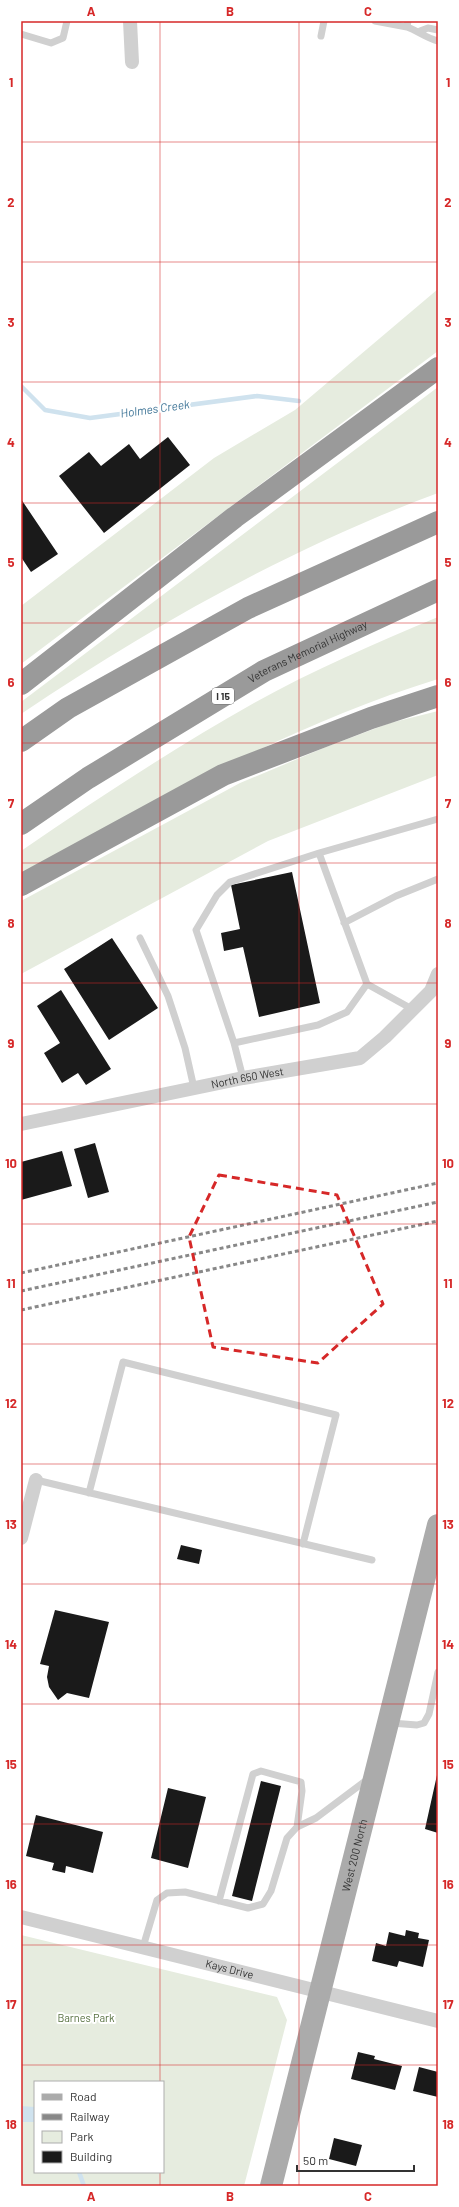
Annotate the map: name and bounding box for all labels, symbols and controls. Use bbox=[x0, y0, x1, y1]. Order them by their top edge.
text: A bbox=[87, 3, 96, 19]
text: B bbox=[226, 3, 234, 19]
text: C bbox=[364, 3, 372, 19]
text: 1 bbox=[9, 74, 13, 90]
text: 1 bbox=[446, 74, 450, 90]
text: 2 bbox=[7, 194, 15, 210]
text: 2 bbox=[444, 194, 452, 210]
text: 3 bbox=[7, 314, 15, 330]
text: 3 bbox=[444, 314, 452, 330]
water label: Holmes Creek bbox=[119, 396, 191, 420]
text: 4 bbox=[7, 434, 15, 450]
text: 4 bbox=[444, 434, 452, 450]
text: 5 bbox=[7, 554, 15, 570]
text: 5 bbox=[444, 554, 452, 570]
street label: Veterans Memorial Highway bbox=[245, 617, 369, 685]
text: 6 bbox=[8, 674, 15, 690]
text: 6 bbox=[445, 674, 452, 690]
road number: I 15 bbox=[212, 688, 234, 704]
text: 7 bbox=[8, 795, 15, 811]
text: 7 bbox=[445, 795, 452, 811]
text: 8 bbox=[7, 915, 15, 931]
text: 8 bbox=[444, 915, 452, 931]
text: 9 bbox=[8, 1035, 15, 1051]
text: 9 bbox=[445, 1035, 452, 1051]
street label: North 650 West bbox=[210, 1064, 285, 1090]
text: 10 bbox=[5, 1155, 17, 1171]
text: 10 bbox=[442, 1155, 454, 1171]
text: 11 bbox=[6, 1275, 16, 1291]
text: 11 bbox=[443, 1275, 453, 1291]
text: 12 bbox=[5, 1395, 17, 1411]
text: 12 bbox=[442, 1395, 454, 1411]
text: 13 bbox=[5, 1516, 17, 1532]
text: 13 bbox=[442, 1516, 454, 1532]
text: 14 bbox=[5, 1636, 17, 1652]
text: 14 bbox=[442, 1636, 454, 1652]
text: 15 bbox=[5, 1756, 17, 1772]
text: 15 bbox=[442, 1756, 454, 1772]
street label: West 200 North bbox=[339, 1817, 369, 1893]
text: 16 bbox=[5, 1876, 17, 1892]
text: 16 bbox=[442, 1876, 454, 1892]
street label: Kays Drive bbox=[204, 1956, 255, 1981]
text: 17 bbox=[5, 1996, 17, 2012]
text: 17 bbox=[442, 1996, 454, 2012]
park label: Barnes Park bbox=[57, 2011, 115, 2024]
legend bbox=[34, 2081, 164, 2173]
text: Road bbox=[70, 2089, 97, 2103]
text: Railway bbox=[70, 2109, 110, 2123]
text: 18 bbox=[5, 2116, 17, 2132]
text: 18 bbox=[442, 2116, 454, 2132]
text: Park bbox=[70, 2129, 94, 2143]
scale bar bbox=[297, 2147, 414, 2173]
text: Building bbox=[70, 2149, 112, 2163]
text: 50 m bbox=[303, 2153, 328, 2167]
text: A bbox=[87, 2188, 96, 2204]
text: B bbox=[226, 2188, 234, 2204]
text: C bbox=[364, 2188, 372, 2204]

